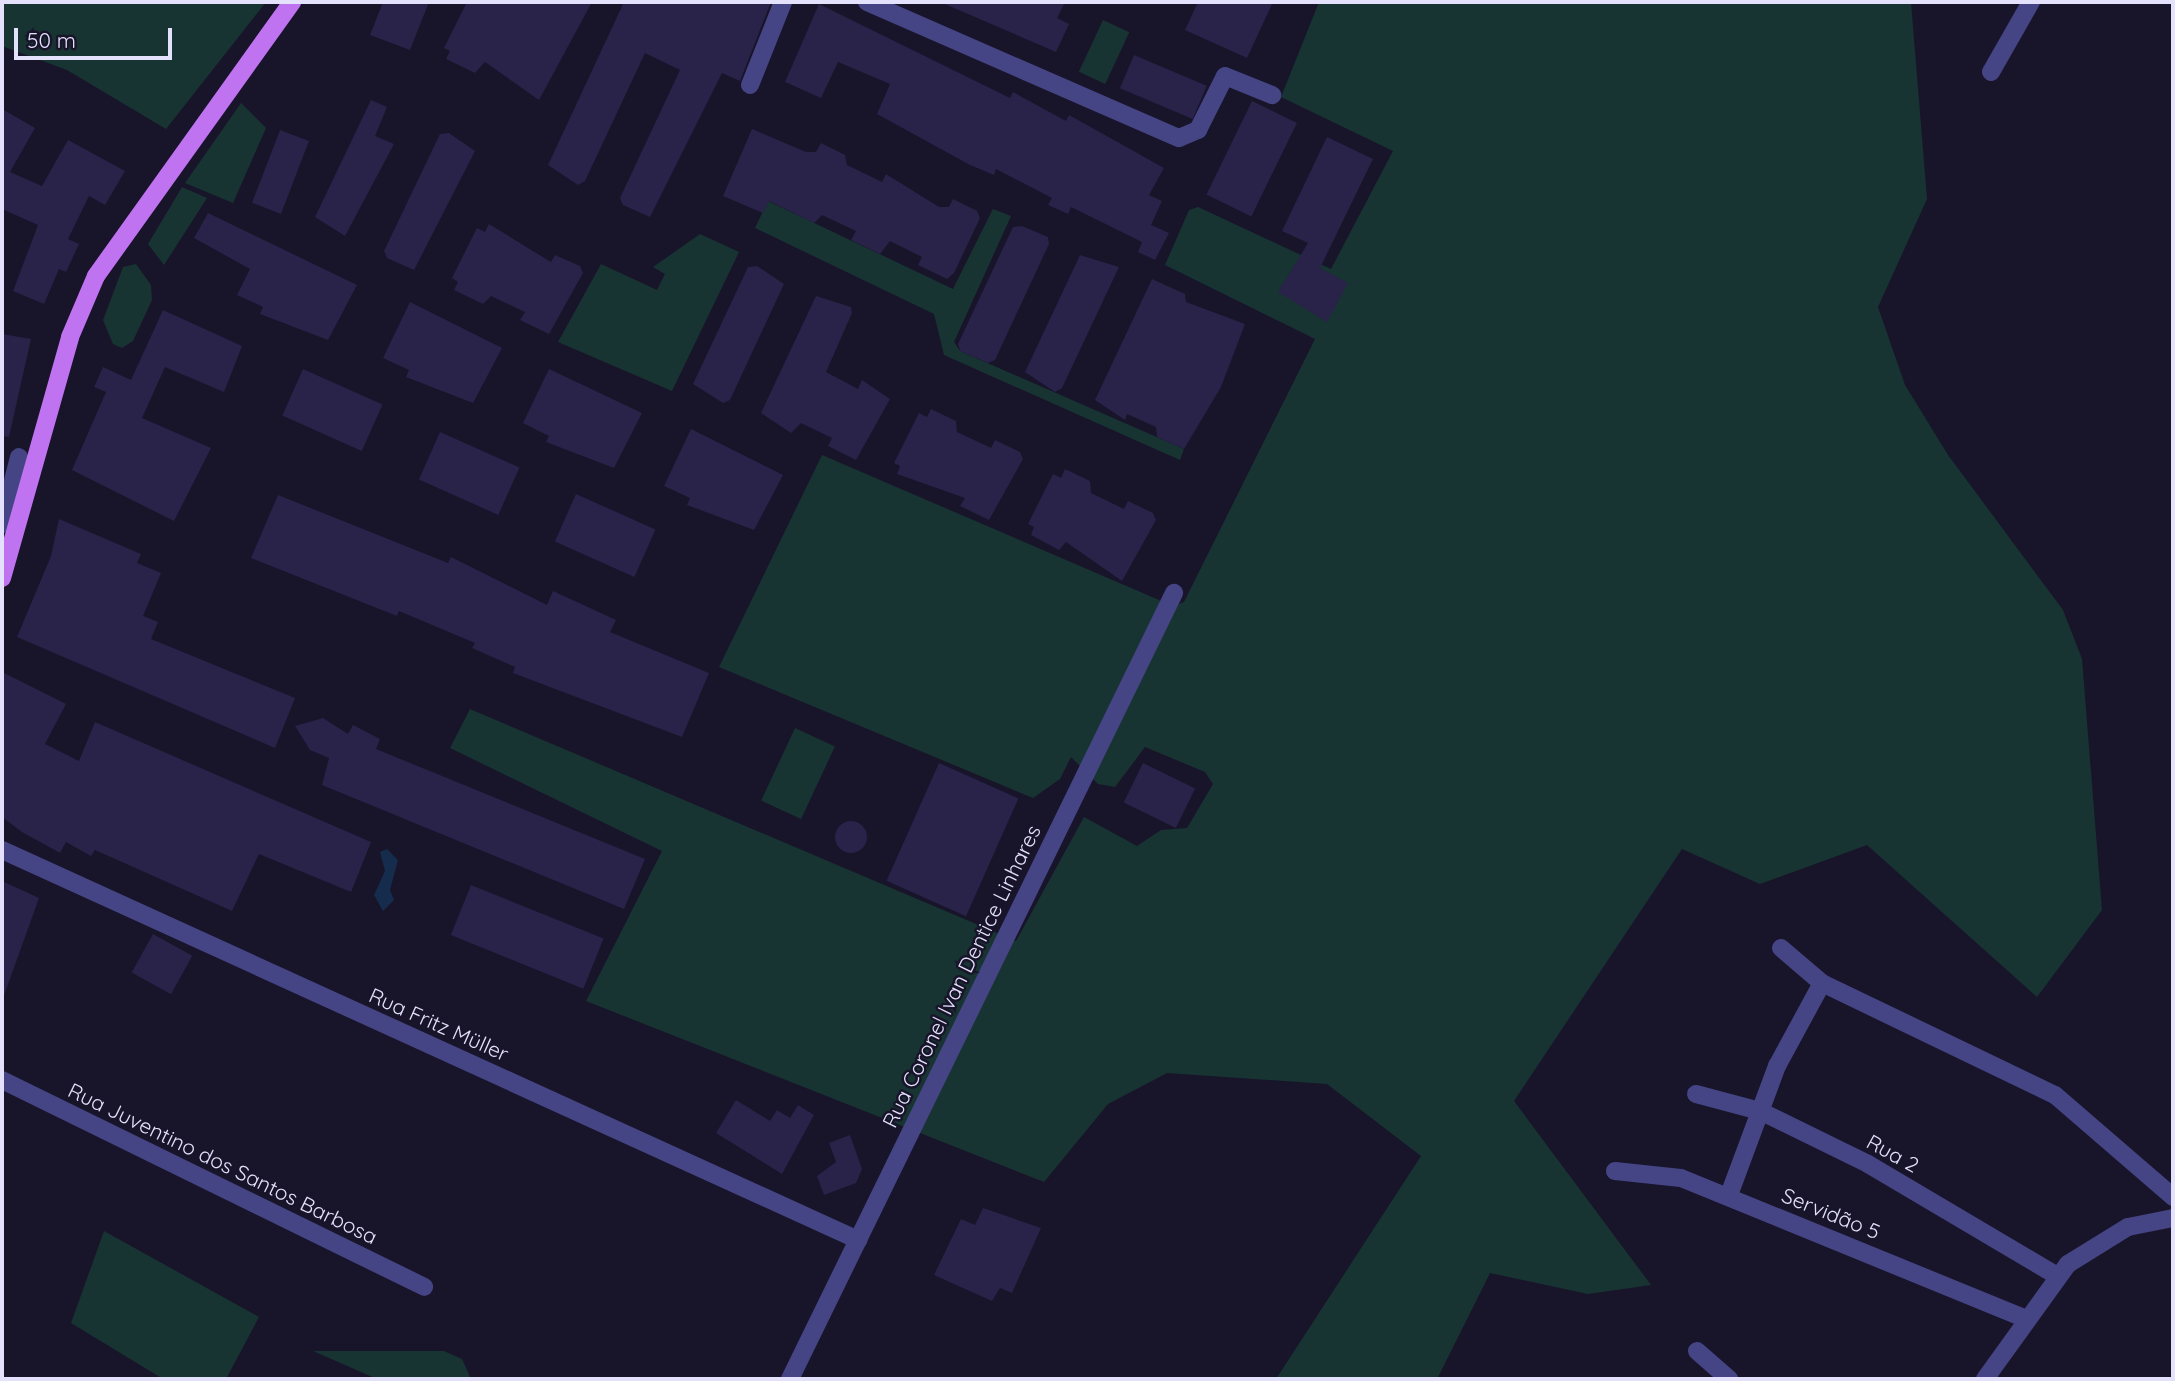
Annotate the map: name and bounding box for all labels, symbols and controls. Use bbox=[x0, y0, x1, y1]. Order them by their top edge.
scale bar bbox=[18, 14, 175, 58]
text: 50 m bbox=[27, 27, 76, 53]
street label: Rua Coronel Ivan Dentice Linhares bbox=[877, 821, 1045, 1131]
street label: Rua Fritz Müller bbox=[365, 982, 513, 1066]
street label: Rua Juventino dos Santos Barbosa bbox=[64, 1077, 382, 1249]
street label: Rua 2 bbox=[1862, 1128, 1924, 1178]
street label: Servidão 5 bbox=[1778, 1182, 1884, 1244]

